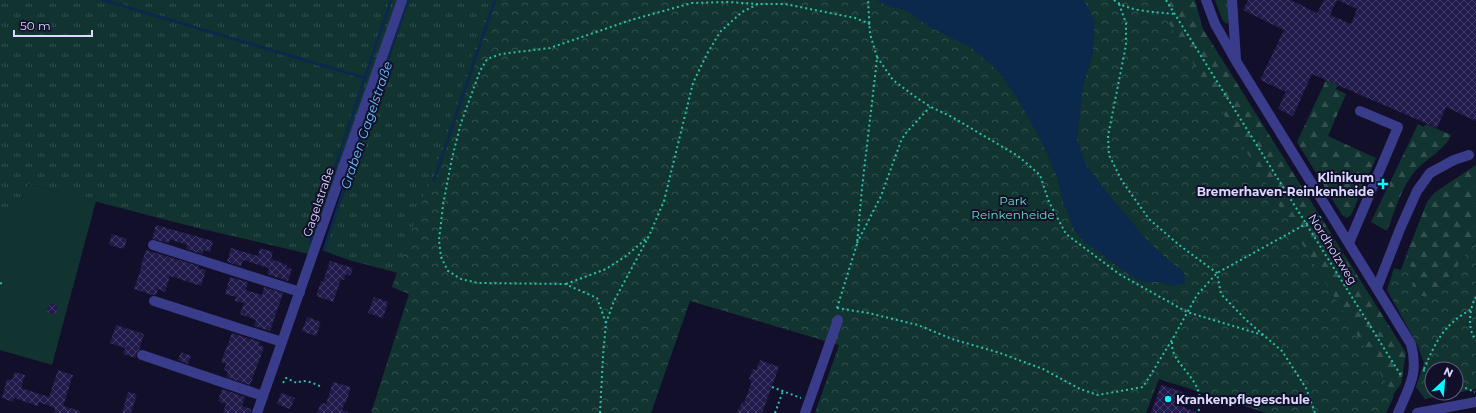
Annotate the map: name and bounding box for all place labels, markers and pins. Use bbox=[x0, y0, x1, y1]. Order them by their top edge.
place label: Klinikum Bremerhaven-Reinkenheide bbox=[1197, 170, 1374, 199]
marker: Klinikum Bremerhaven-Reinkenheide bbox=[1377, 178, 1389, 190]
place label: Krankenpflegeschule bbox=[1176, 392, 1310, 407]
marker: Krankenpflegeschule bbox=[1163, 394, 1173, 404]

